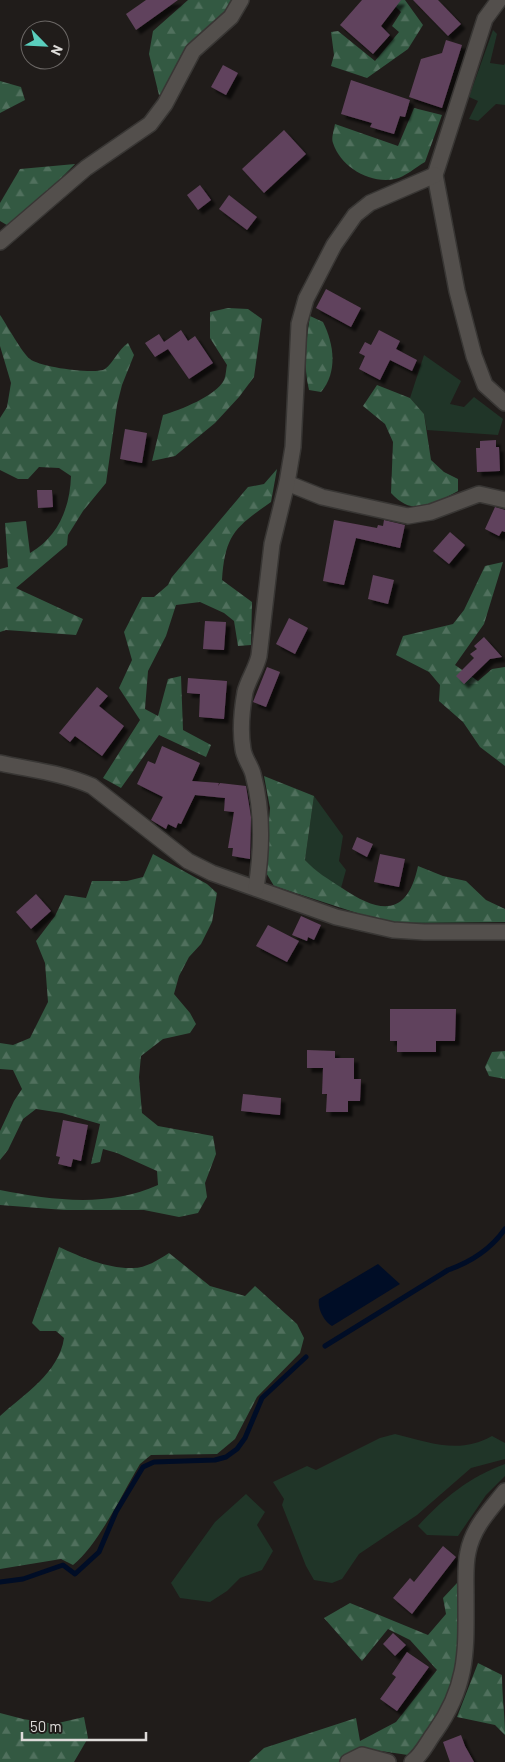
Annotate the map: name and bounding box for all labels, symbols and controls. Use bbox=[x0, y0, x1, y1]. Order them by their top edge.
north arrow bbox=[20, 20, 70, 70]
text: N bbox=[48, 43, 67, 58]
scale bar bbox=[22, 1710, 146, 1742]
text: 50 m bbox=[30, 1717, 62, 1735]

